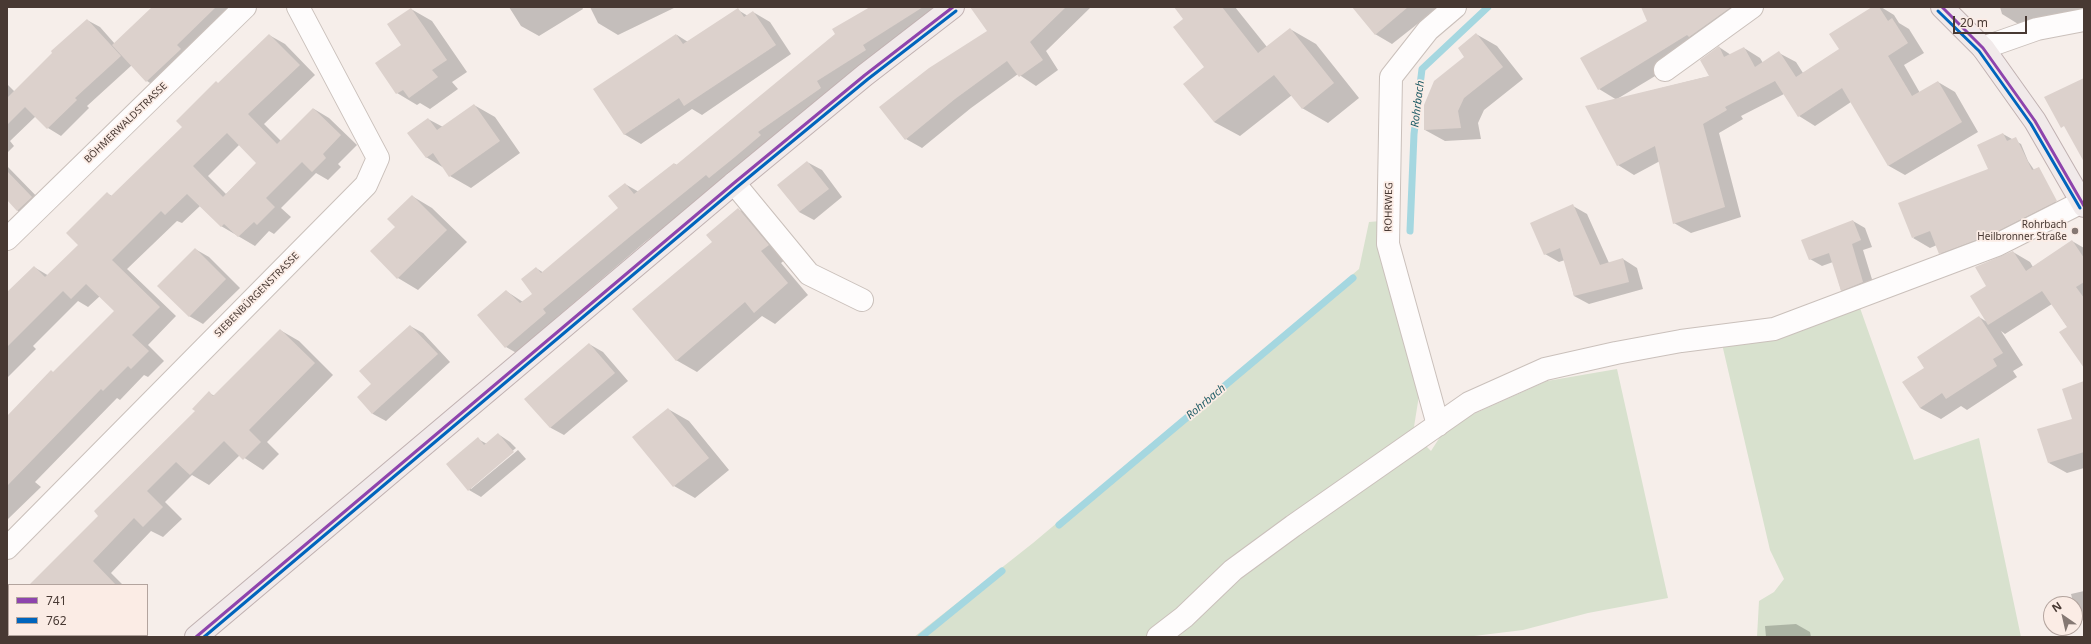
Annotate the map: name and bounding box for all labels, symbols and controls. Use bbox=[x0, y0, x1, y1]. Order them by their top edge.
scale bar bbox=[1955, 8, 2029, 34]
text: 20 m bbox=[1960, 14, 1988, 31]
street label: BÖHMERWALDSTRASSE bbox=[82, 80, 170, 166]
water label: Rohrbach bbox=[1409, 80, 1427, 128]
street label: ROHRWEG bbox=[1383, 182, 1395, 232]
place label: Rohrbach Heilbronner Straße bbox=[1977, 219, 2067, 242]
marker: Rohrbach Heilbronner Straße bbox=[2070, 226, 2080, 236]
street label: SIEBENBÜRGENSTRASSE bbox=[212, 250, 302, 340]
water label: Rohrbach bbox=[1184, 382, 1228, 422]
legend bbox=[8, 584, 148, 636]
text: 741 bbox=[46, 592, 67, 609]
north arrow bbox=[2043, 596, 2083, 636]
text: N bbox=[2049, 598, 2064, 615]
text: 762 bbox=[46, 612, 67, 629]

